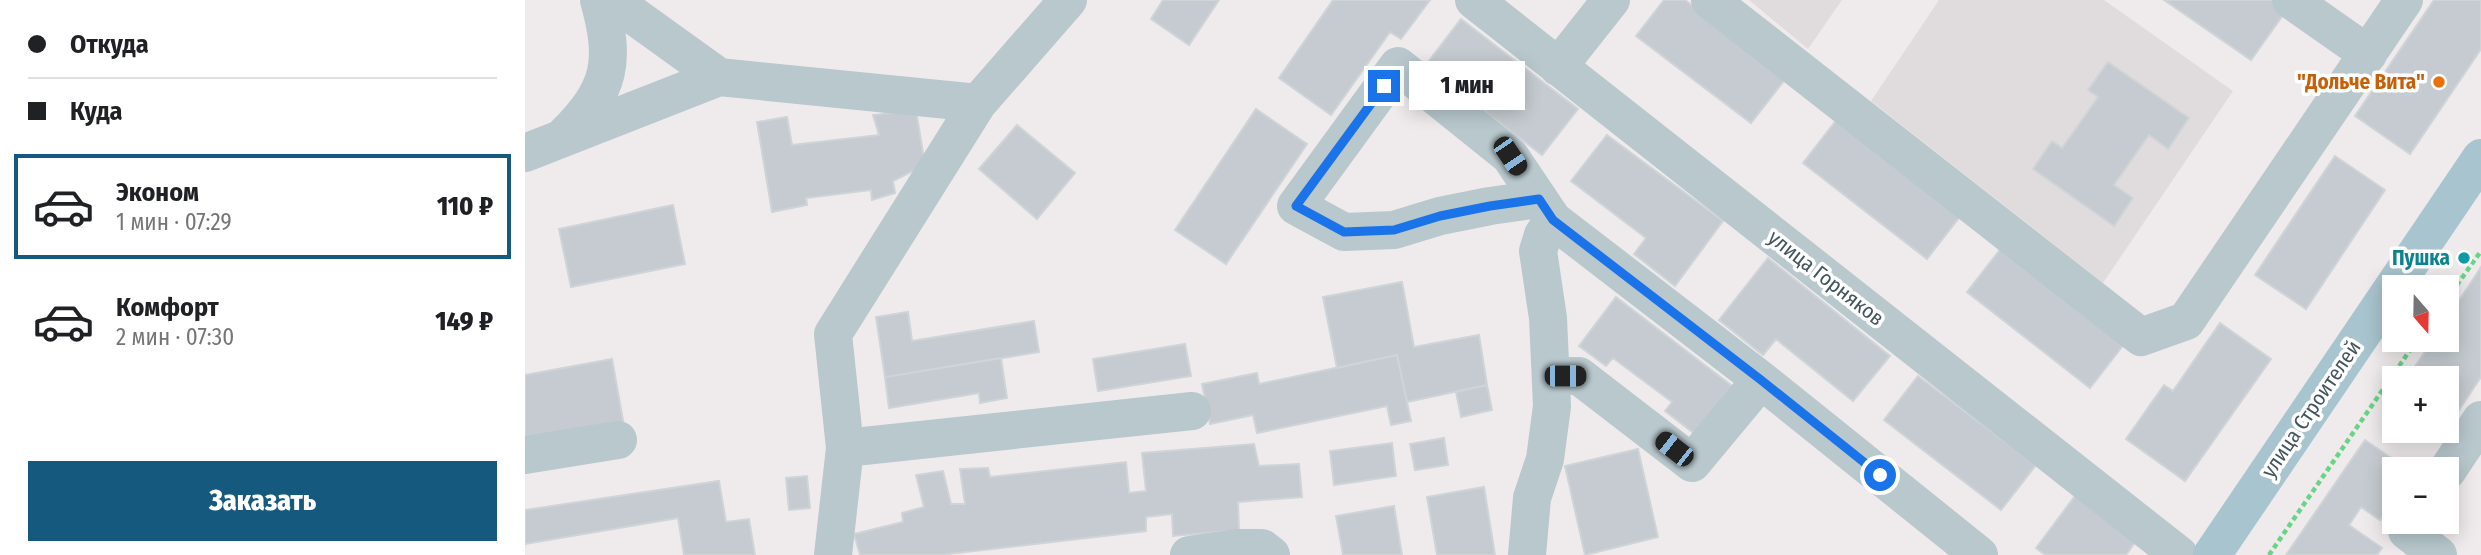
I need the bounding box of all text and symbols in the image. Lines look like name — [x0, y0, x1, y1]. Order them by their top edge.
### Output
text: Откуда — [70, 29, 149, 60]
callout: 1 мин — [1409, 62, 1524, 110]
place label: "Дольче Вита" — [2297, 69, 2425, 95]
route end — [1368, 70, 1400, 102]
text: 1 мин — [1440, 71, 1494, 99]
marker: "Дольче Вита" — [2431, 74, 2447, 90]
text: Куда — [70, 96, 123, 127]
car — [1490, 133, 1531, 179]
icon: car — [32, 175, 95, 238]
text: Эконом — [116, 177, 199, 208]
text: 110 ₽ — [437, 191, 493, 222]
text: 1 мин · 07:29 — [116, 208, 232, 236]
street label: улица Горняков — [1763, 225, 1889, 331]
place label: Пушка — [2392, 245, 2450, 271]
marker: Пушка — [2456, 250, 2472, 266]
north arrow — [2382, 275, 2459, 352]
map controls — [2382, 275, 2459, 534]
icon: car — [32, 290, 95, 353]
text: Комфорт — [116, 292, 219, 323]
text: 149 ₽ — [435, 306, 493, 337]
text: 2 мин · 07:30 — [116, 323, 234, 351]
street label: улица Строителей — [2256, 335, 2366, 483]
car — [1545, 366, 1587, 387]
button: + — [2382, 366, 2459, 443]
car — [1651, 428, 1698, 470]
button: − — [2382, 457, 2459, 534]
route start — [1864, 459, 1896, 491]
button: Заказать — [28, 461, 497, 541]

